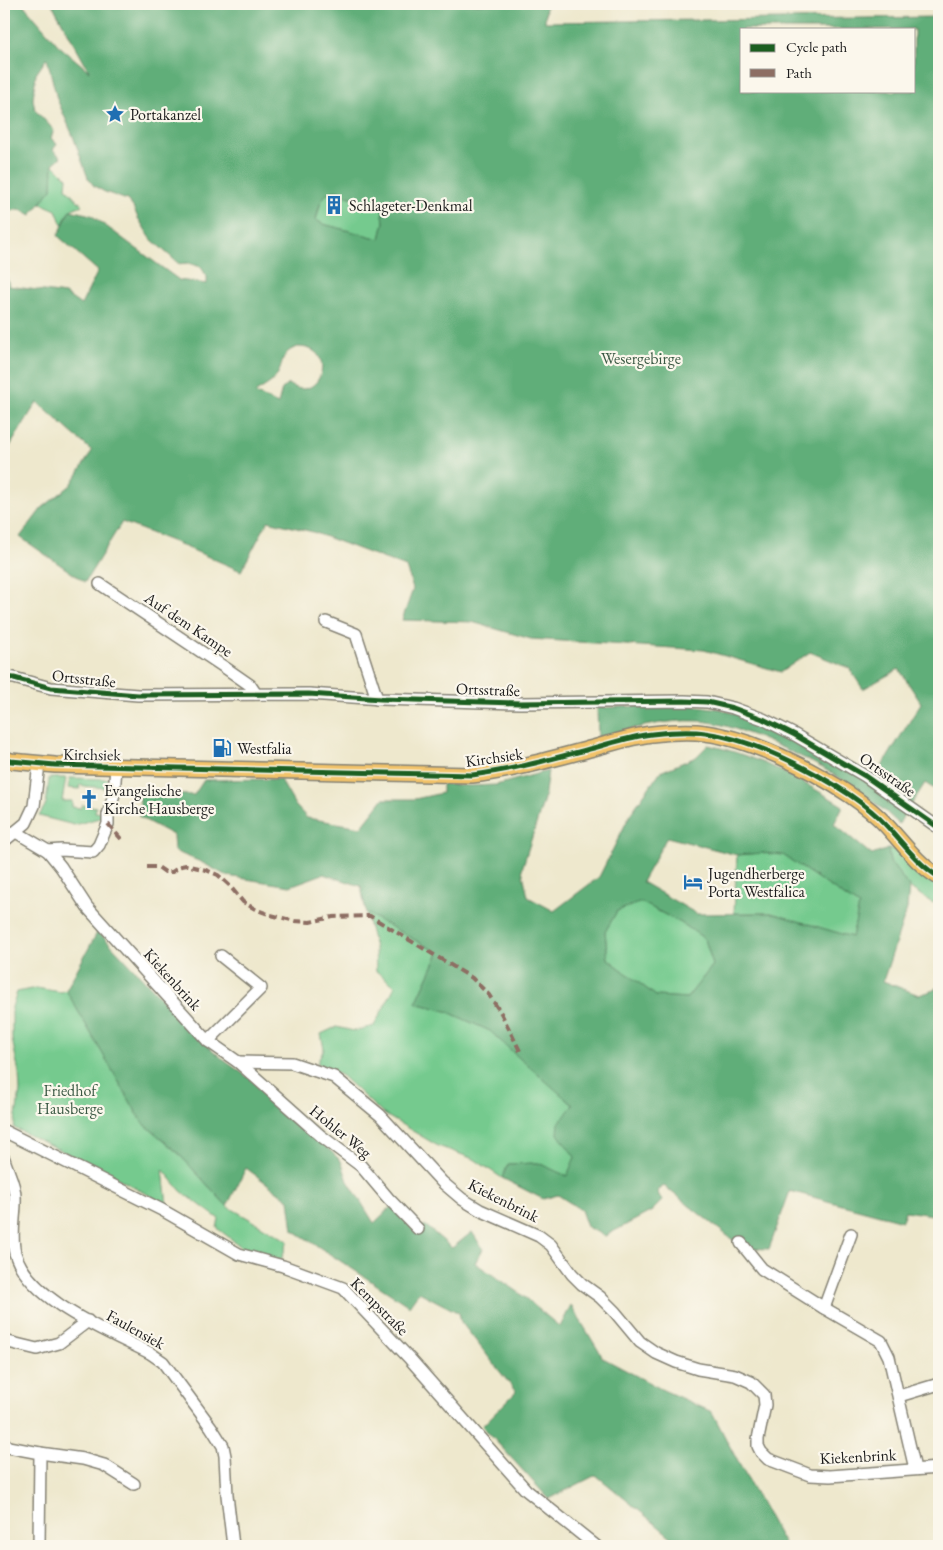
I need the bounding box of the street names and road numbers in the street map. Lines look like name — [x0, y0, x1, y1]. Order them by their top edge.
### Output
street label: Auf dem Kampe — [140, 587, 237, 662]
street label: Ortsstraße — [51, 665, 117, 692]
street label: Ortsstraße — [456, 678, 520, 701]
street label: Kirchsiek — [63, 743, 122, 766]
street label: Kirchsiek — [464, 743, 525, 772]
street label: Ortsstraße — [855, 747, 920, 801]
street label: Kiekenbrink — [139, 944, 206, 1015]
street label: Hohler Weg — [305, 1100, 377, 1163]
street label: Kiekenbrink — [465, 1174, 543, 1227]
street label: Kempstraße — [346, 1273, 413, 1340]
street label: Faulensiek — [103, 1305, 169, 1354]
street label: Kiekenbrink — [819, 1444, 897, 1469]

